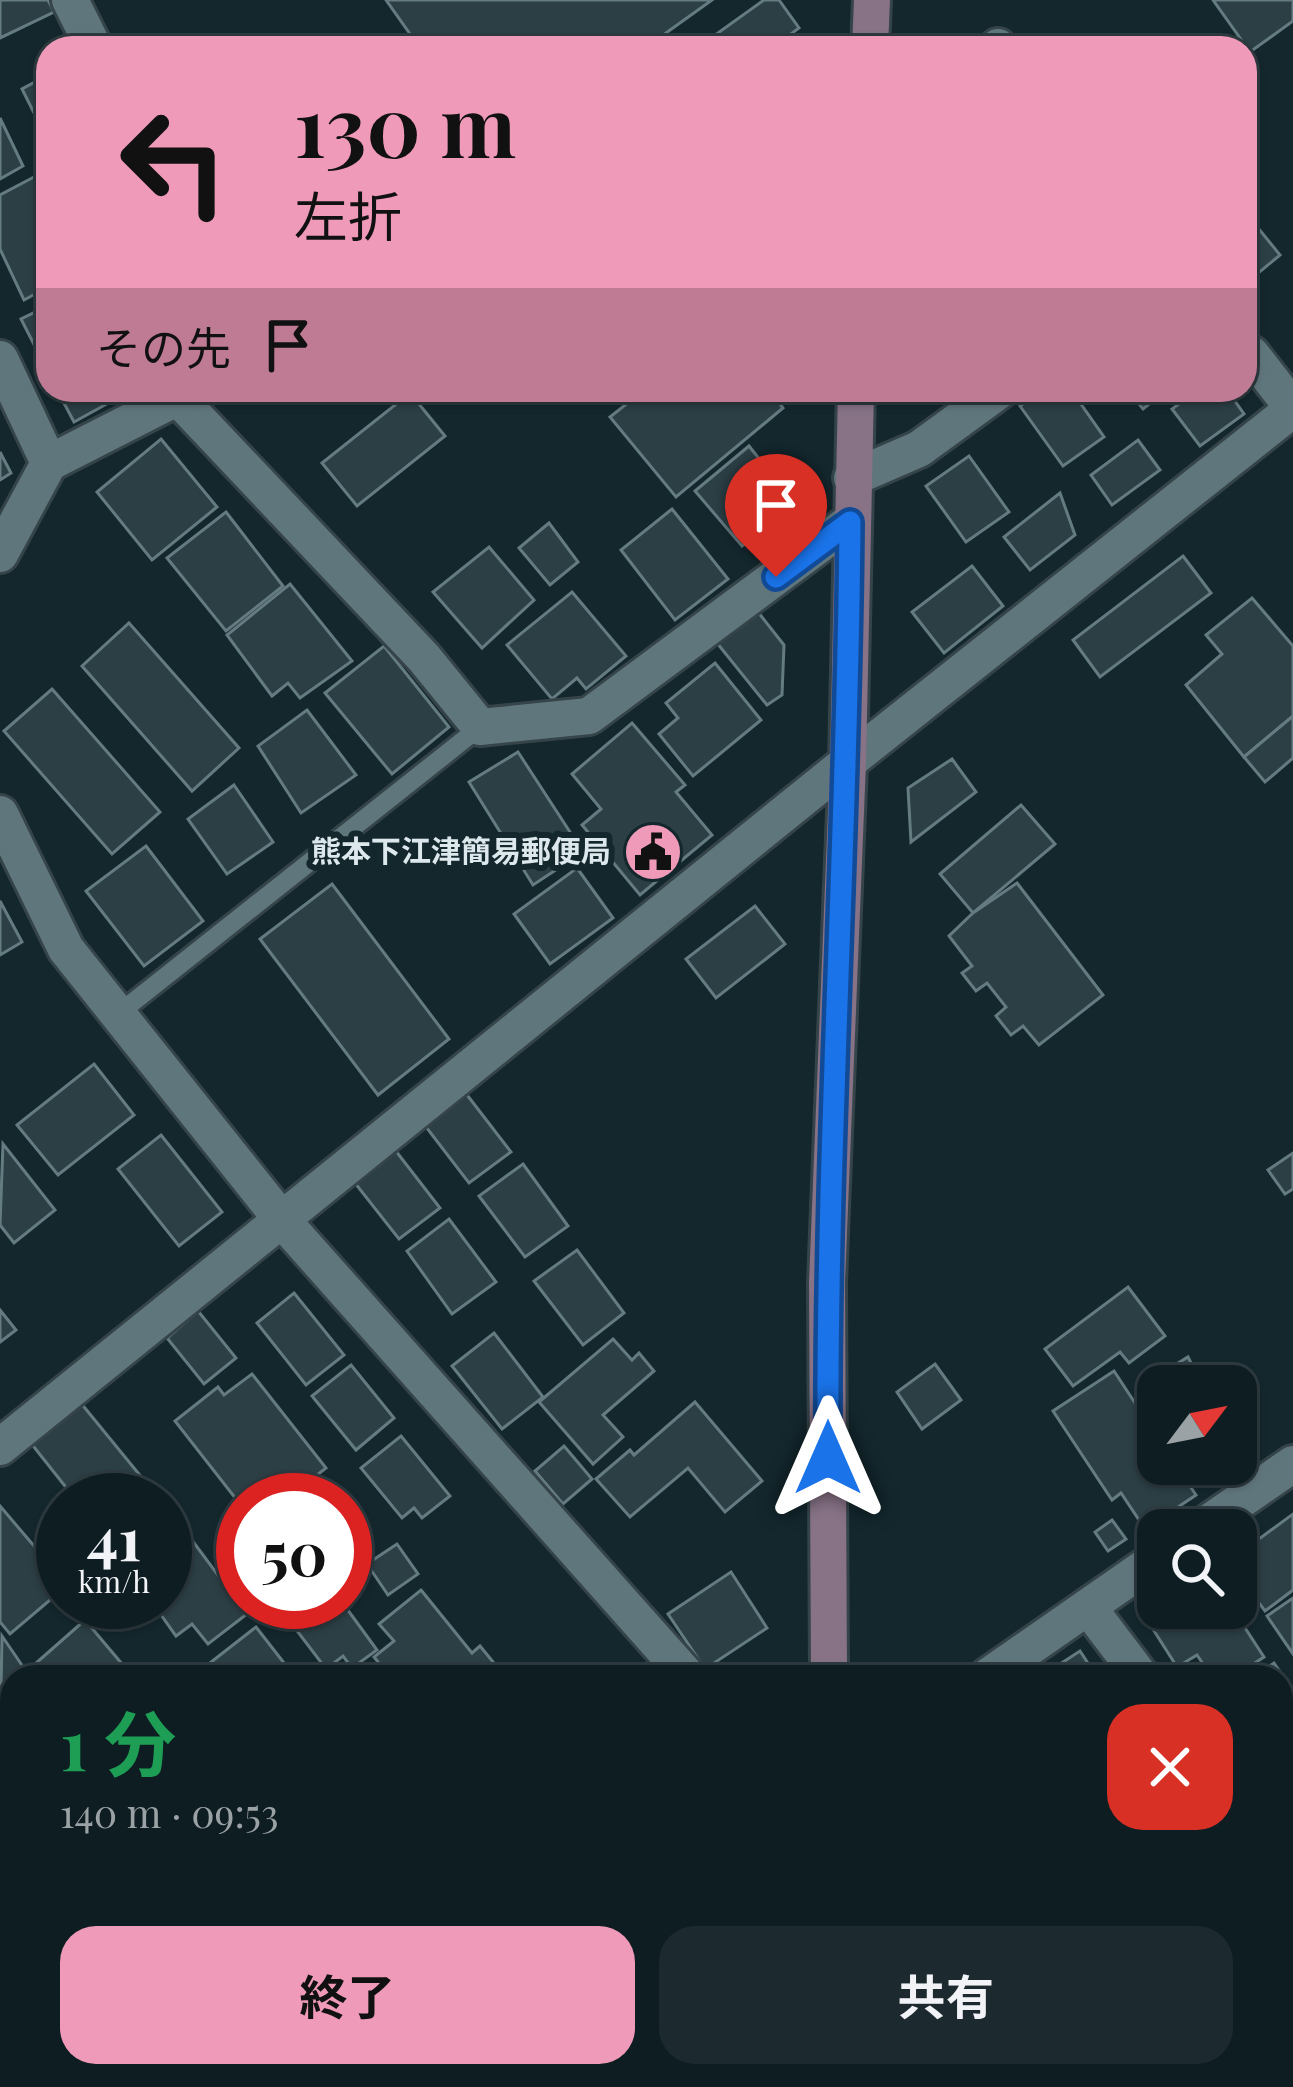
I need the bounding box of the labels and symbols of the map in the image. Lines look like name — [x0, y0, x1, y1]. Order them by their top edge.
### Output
pin — [725, 454, 827, 577]
public building icon: 熊本下江津簡易郵便局 — [622, 821, 684, 883]
place label: 熊本下江津簡易郵便局 — [311, 830, 611, 870]
north arrow — [1137, 1365, 1257, 1485]
position arrow — [765, 1395, 891, 1521]
speed limit sign: 50 — [216, 1473, 372, 1629]

